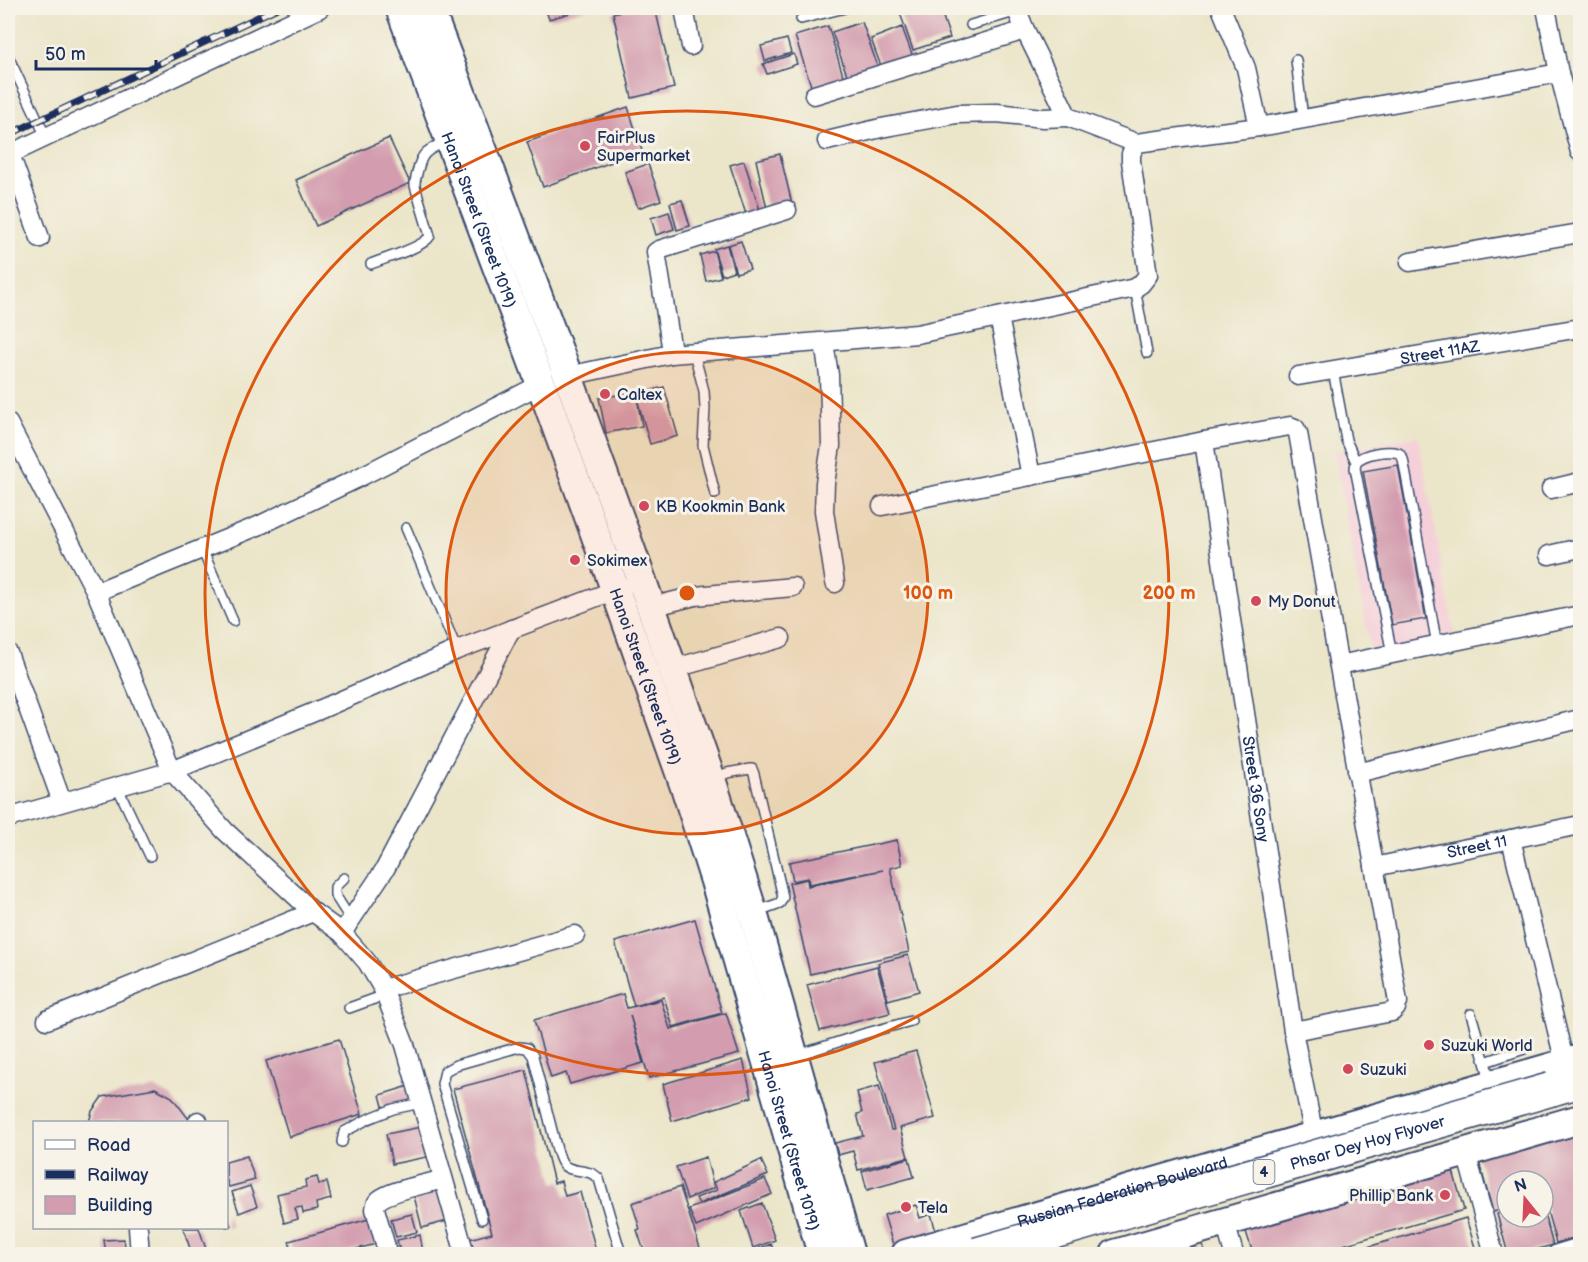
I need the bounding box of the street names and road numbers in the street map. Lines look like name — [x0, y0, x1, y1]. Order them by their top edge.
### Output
street label: Hanoi Street (Street 1019) — [436, 130, 520, 311]
street label: Street 11AZ — [1399, 337, 1482, 369]
street label: Hanoi Street (Street 1019) — [604, 586, 684, 768]
street label: Street 36 Sony — [1238, 735, 1273, 844]
street label: Street 11 — [1446, 832, 1509, 863]
street label: Hanoi Street (Street 1019) — [753, 1049, 823, 1233]
street label: Phsar Dey Hoy Flyover — [1288, 1112, 1447, 1175]
street label: Russian Federation Boulevard — [1015, 1153, 1230, 1232]
road number: 4 — [1254, 1160, 1274, 1184]

